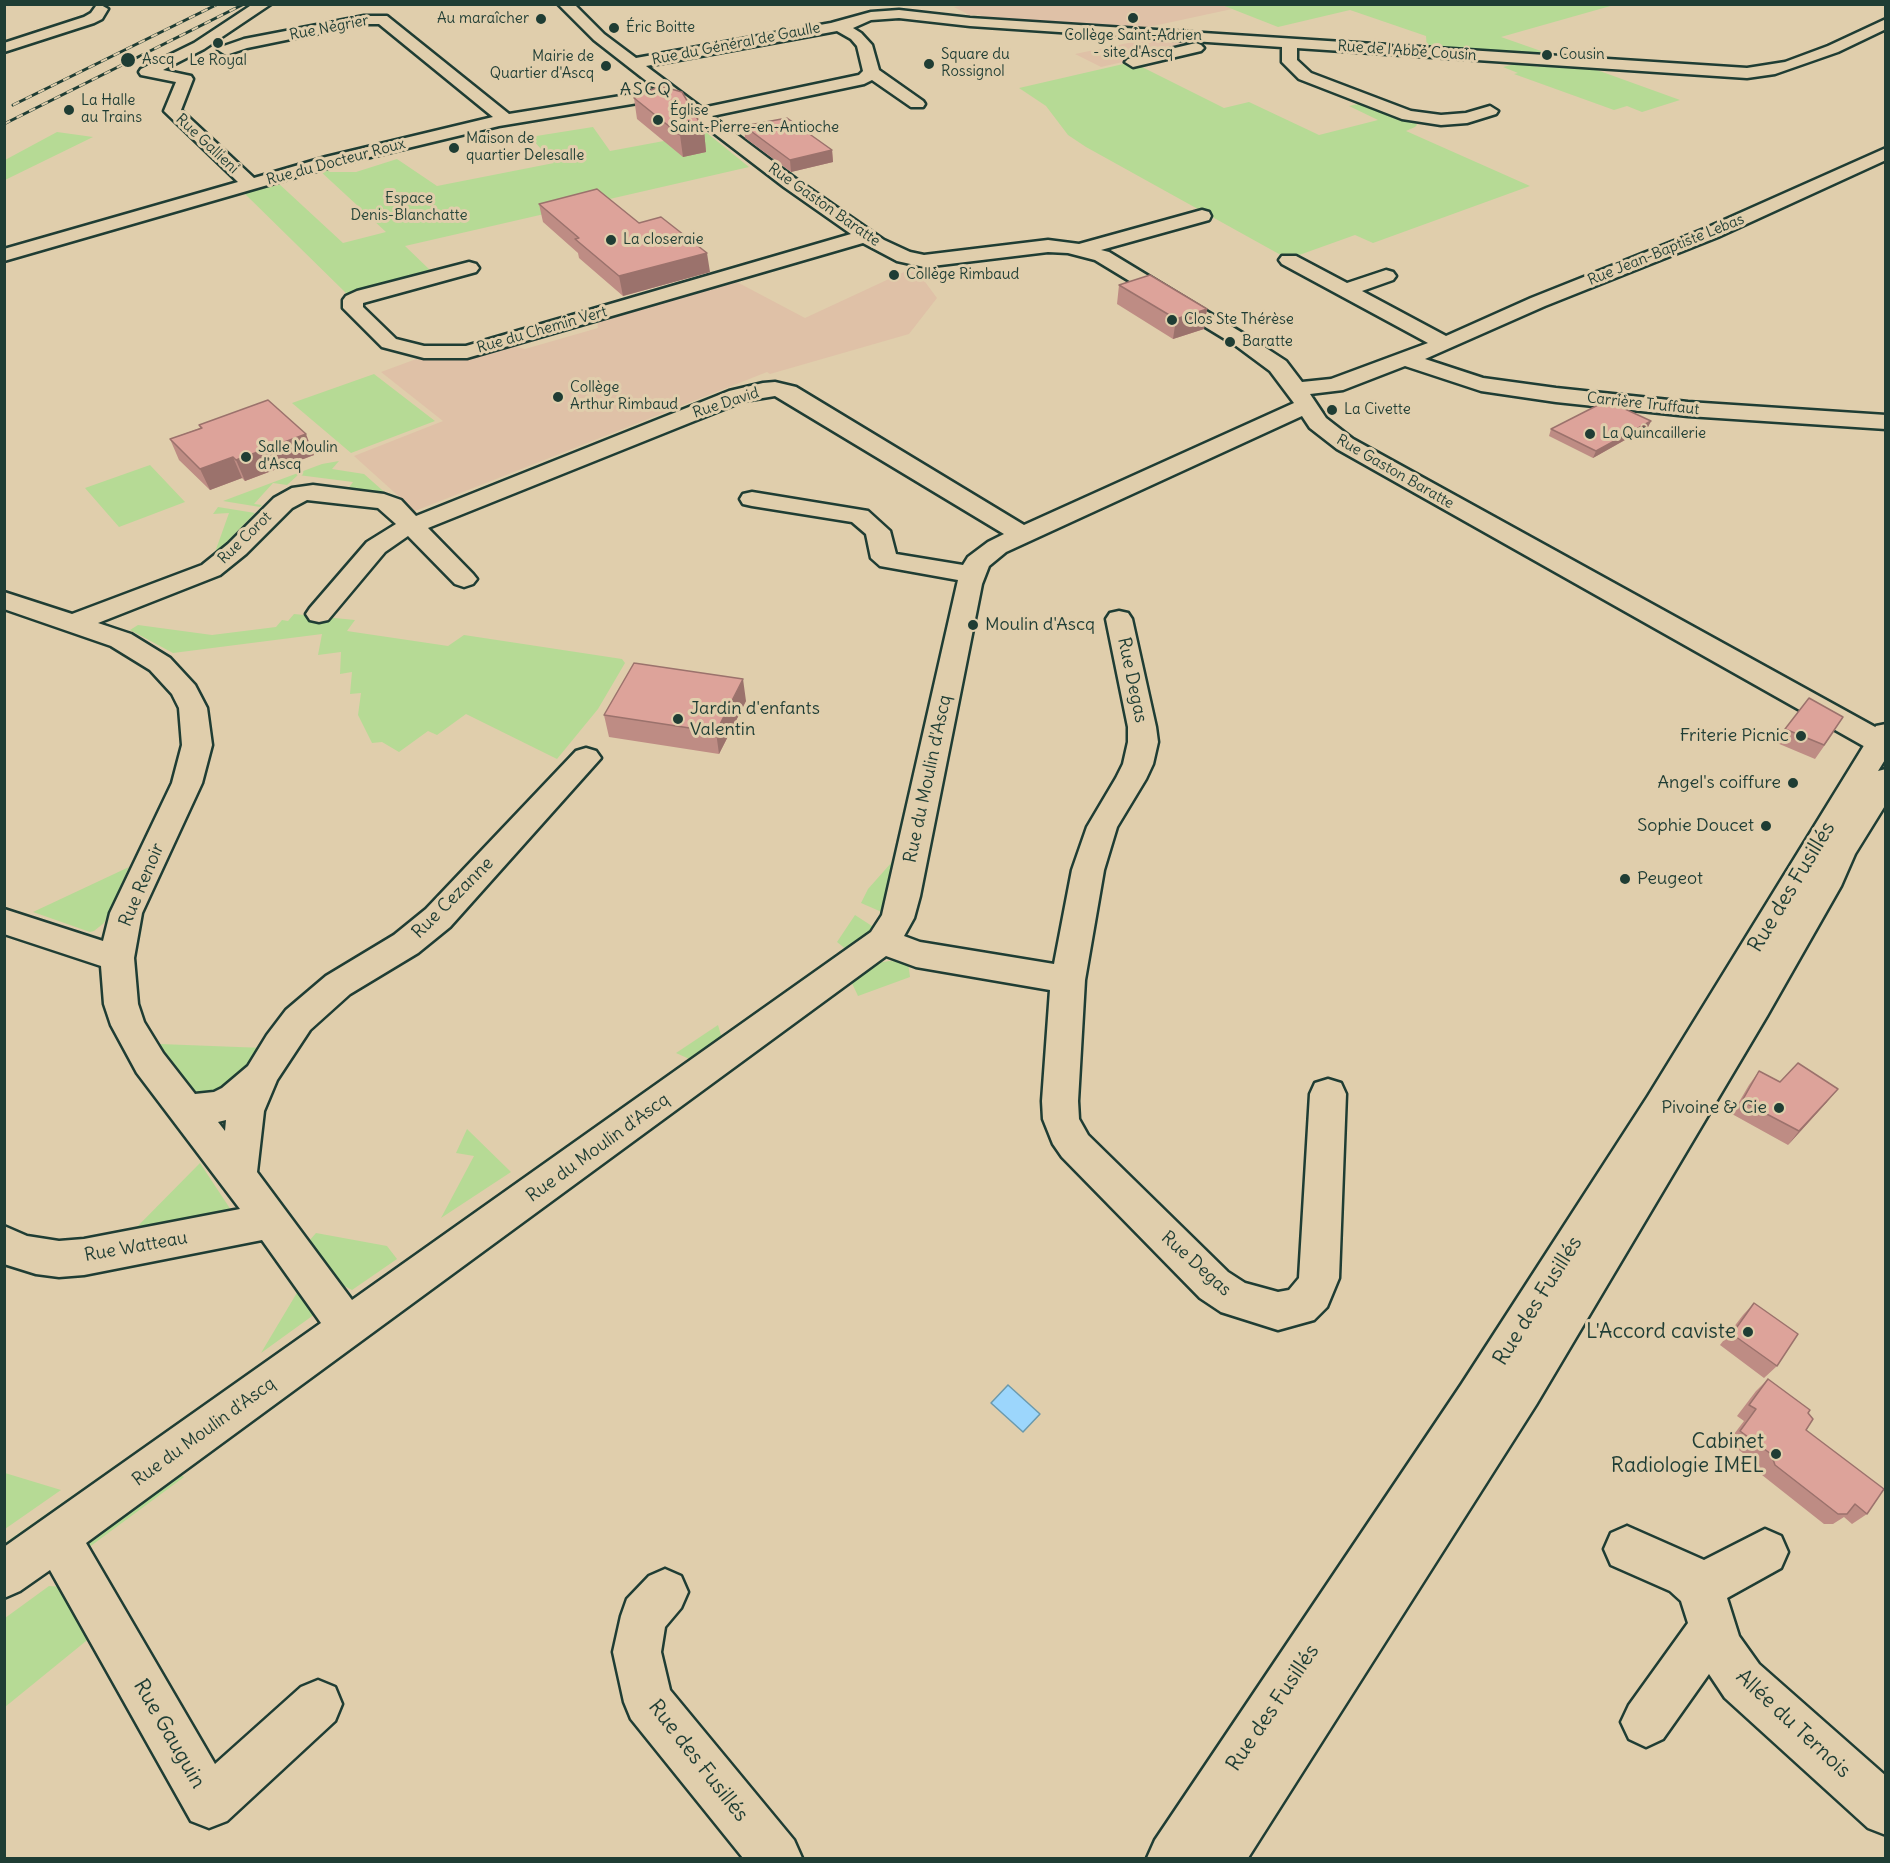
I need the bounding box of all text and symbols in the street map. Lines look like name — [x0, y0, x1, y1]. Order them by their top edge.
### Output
place label: Au maraîcher — [437, 10, 529, 28]
marker: Collège Saint-Adrien - site d'Ascq — [1126, 11, 1140, 25]
street label: Rue Négrier — [288, 12, 370, 44]
marker: Au maraîcher — [534, 12, 548, 26]
place label: Éric Boitte — [626, 19, 695, 37]
street label: Rue du Général de Gaulle — [650, 19, 822, 69]
marker: Éric Boitte — [607, 21, 621, 35]
place label: Collège Saint-Adrien - site d'Ascq — [1064, 27, 1202, 62]
marker: Le Royal — [211, 36, 225, 50]
street label: Rue de l'Abbé Cousin — [1337, 37, 1477, 65]
place label: Square du Rossignol — [941, 46, 1010, 81]
place label: Cousin — [1559, 46, 1605, 64]
place label: Mairie de Quartier d'Ascq — [490, 48, 594, 83]
marker: Cousin — [1540, 48, 1554, 62]
marker: Ascq — [119, 51, 137, 69]
place label: Ascq — [142, 51, 174, 69]
place label: Le Royal — [189, 52, 247, 70]
marker: Square du Rossignol — [922, 57, 936, 71]
marker: Mairie de Quartier d'Ascq — [599, 59, 613, 73]
district label: ASCQ — [620, 79, 672, 101]
place label: La Halle au Trains — [81, 92, 142, 127]
place label: Église Saint-Pierre-en-Antioche — [670, 102, 839, 137]
marker: La Halle au Trains — [62, 103, 76, 117]
street label: Rue Gallieni — [172, 110, 242, 178]
marker: Église Saint-Pierre-en-Antioche — [651, 113, 665, 127]
place label: Maison de quartier Delesalle — [466, 130, 584, 165]
street label: Rue du Docteur Roux — [265, 135, 407, 189]
marker: Maison de quartier Delesalle — [447, 141, 461, 155]
street label: Rue Gaston Baratte — [764, 160, 884, 250]
park label: Espace Denis-Blanchatte — [350, 190, 468, 225]
street label: Rue Jean-Baptiste Lebas — [1585, 210, 1747, 290]
place label: La closeraie — [623, 231, 703, 249]
marker: La closeraie — [604, 233, 618, 247]
place label: Collège Rimbaud — [906, 266, 1019, 284]
marker: Collège Rimbaud — [887, 268, 901, 282]
street label: Rue du Chemin Vert — [475, 303, 609, 357]
place label: Clos Ste Thérèse — [1184, 311, 1294, 329]
marker: Clos Ste Thérèse — [1165, 313, 1179, 327]
place label: Baratte — [1242, 333, 1293, 351]
marker: Baratte — [1223, 335, 1237, 349]
place label: Collège Arthur Rimbaud — [570, 379, 678, 414]
street label: Rue David — [691, 384, 761, 422]
street label: Carrière Truffaut — [1586, 389, 1700, 419]
marker: Collège Arthur Rimbaud — [551, 390, 565, 404]
place label: La Civette — [1344, 401, 1411, 419]
marker: La Civette — [1325, 403, 1339, 417]
place label: La Quincaillerie — [1602, 425, 1706, 443]
marker: La Quincaillerie — [1583, 427, 1597, 441]
street label: Rue Gaston Baratte — [1333, 431, 1457, 513]
place label: Salle Moulin d'Ascq — [258, 439, 338, 474]
marker: Salle Moulin d'Ascq — [239, 450, 253, 464]
street label: Rue Corot — [215, 508, 275, 568]
place label: Moulin d'Ascq — [985, 614, 1095, 636]
marker: Moulin d'Ascq — [966, 618, 980, 632]
street label: Rue Degas — [1112, 635, 1152, 725]
street label: Rue du Moulin d'Ascq — [900, 693, 956, 865]
place label: Jardin d'enfants Valentin — [690, 698, 820, 740]
marker: Jardin d'enfants Valentin — [671, 712, 685, 726]
place label: Friterie Picnic — [1680, 725, 1789, 747]
marker: Friterie Picnic — [1794, 729, 1808, 743]
place label: Angel's coiffure — [1657, 772, 1781, 794]
marker: Angel's coiffure — [1786, 776, 1800, 790]
place label: Sophie Doucet — [1637, 815, 1754, 837]
street label: Rue des Fusillés — [1743, 817, 1841, 957]
marker: Sophie Doucet — [1759, 819, 1773, 833]
street label: Rue Renoir — [115, 840, 169, 930]
street label: Rue Cezanne — [408, 853, 498, 943]
place label: Peugeot — [1637, 868, 1703, 890]
marker: Peugeot — [1618, 872, 1632, 886]
street label: Rue du Moulin d'Ascq — [522, 1089, 674, 1207]
place label: Pivoine & Cie — [1661, 1097, 1767, 1119]
marker: Pivoine & Cie — [1772, 1101, 1786, 1115]
street label: Rue Watteau — [83, 1227, 189, 1267]
street label: Rue Degas — [1157, 1227, 1235, 1301]
street label: Rue des Fusillés — [1488, 1232, 1588, 1370]
place label: L'Accord caviste — [1586, 1319, 1736, 1345]
marker: L'Accord caviste — [1741, 1325, 1755, 1339]
street label: Rue du Moulin d'Ascq — [128, 1373, 280, 1491]
place label: Cabinet Radiologie IMEL — [1611, 1429, 1764, 1479]
marker: Cabinet Radiologie IMEL — [1769, 1447, 1783, 1461]
street label: Rue des Fusillés — [1221, 1640, 1325, 1776]
street label: Allée du Ternois — [1730, 1664, 1856, 1784]
street label: Rue Gauguin — [128, 1675, 210, 1793]
street label: Rue des Fusillés — [643, 1695, 753, 1827]

